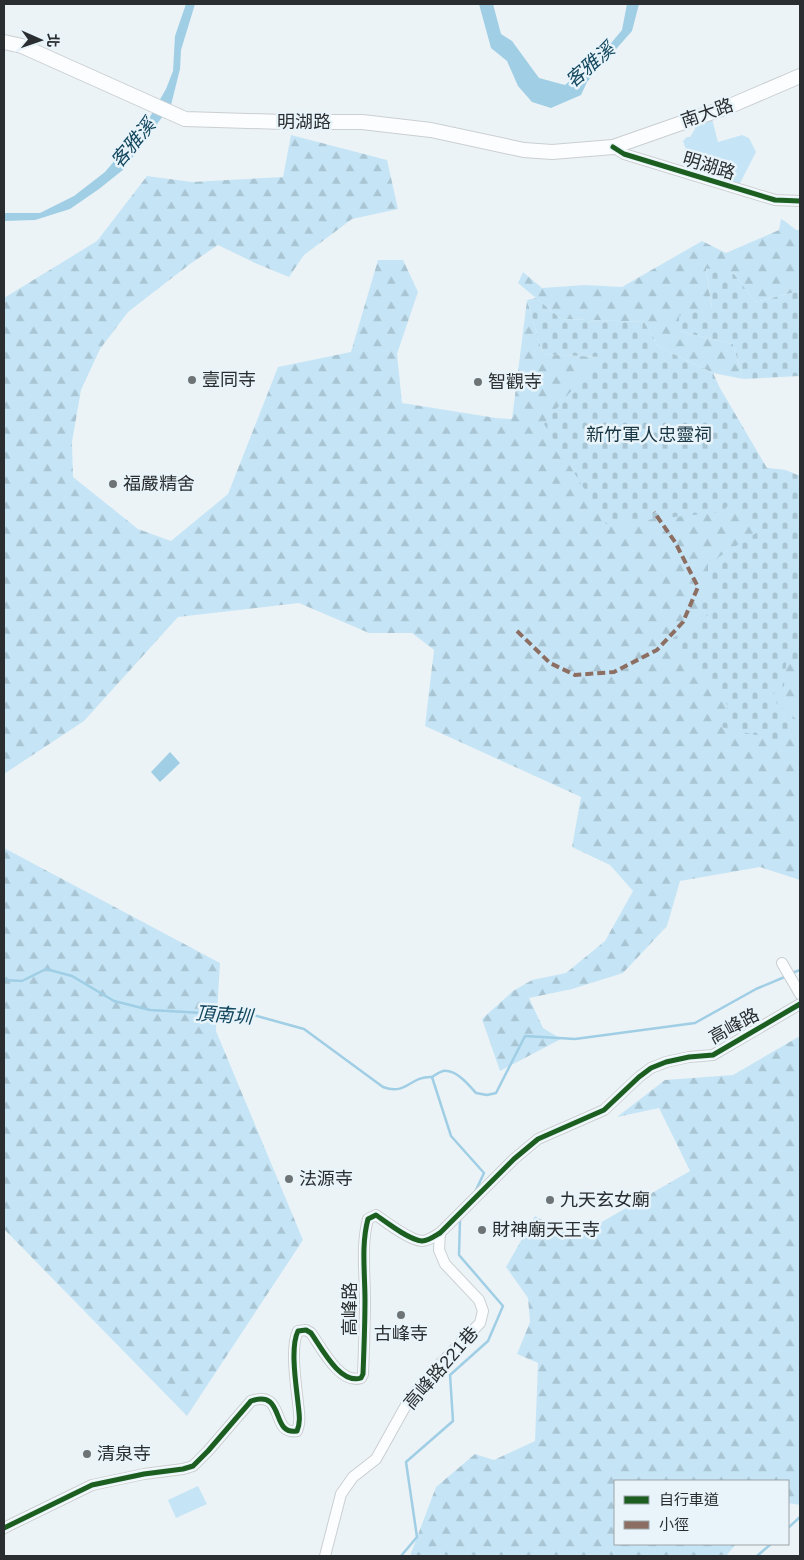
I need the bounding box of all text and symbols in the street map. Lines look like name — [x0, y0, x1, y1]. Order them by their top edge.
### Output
north arrow — [15, 15, 65, 65]
text: 北 — [45, 33, 61, 48]
water label: 客雅溪 — [562, 36, 621, 92]
street label: 南大路 — [678, 95, 736, 131]
water label: 客雅溪 — [107, 112, 161, 172]
street label: 明湖路 — [277, 112, 331, 132]
street label: 明湖路 — [680, 149, 738, 183]
place label: 壹同寺 — [202, 370, 256, 390]
place label: 智觀寺 — [488, 372, 542, 392]
marker: 壹同寺 — [186, 374, 198, 386]
marker: 智觀寺 — [472, 376, 484, 388]
park label: 新竹軍人忠靈祠 — [586, 425, 712, 445]
place label: 福嚴精舍 — [123, 474, 195, 494]
marker: 福嚴精舍 — [107, 478, 119, 490]
water label: 頂南圳 — [195, 1003, 256, 1028]
street label: 高峰路 — [706, 1004, 762, 1048]
place label: 法源寺 — [299, 1169, 353, 1189]
marker: 法源寺 — [283, 1173, 295, 1185]
place label: 九天玄女廟 — [560, 1190, 650, 1210]
marker: 九天玄女廟 — [544, 1194, 556, 1206]
place label: 財神廟天王寺 — [492, 1220, 600, 1240]
marker: 財神廟天王寺 — [476, 1224, 488, 1236]
street label: 高峰路 — [340, 1282, 360, 1336]
marker: 古峰寺 — [395, 1309, 407, 1321]
street label: 高峰路221巷 — [400, 1323, 482, 1413]
place label: 古峰寺 — [374, 1324, 428, 1344]
place label: 清泉寺 — [97, 1444, 151, 1464]
marker: 清泉寺 — [81, 1448, 93, 1460]
legend — [614, 1480, 789, 1545]
text: 自行車道 — [659, 1491, 719, 1508]
text: 小徑 — [659, 1516, 689, 1533]

